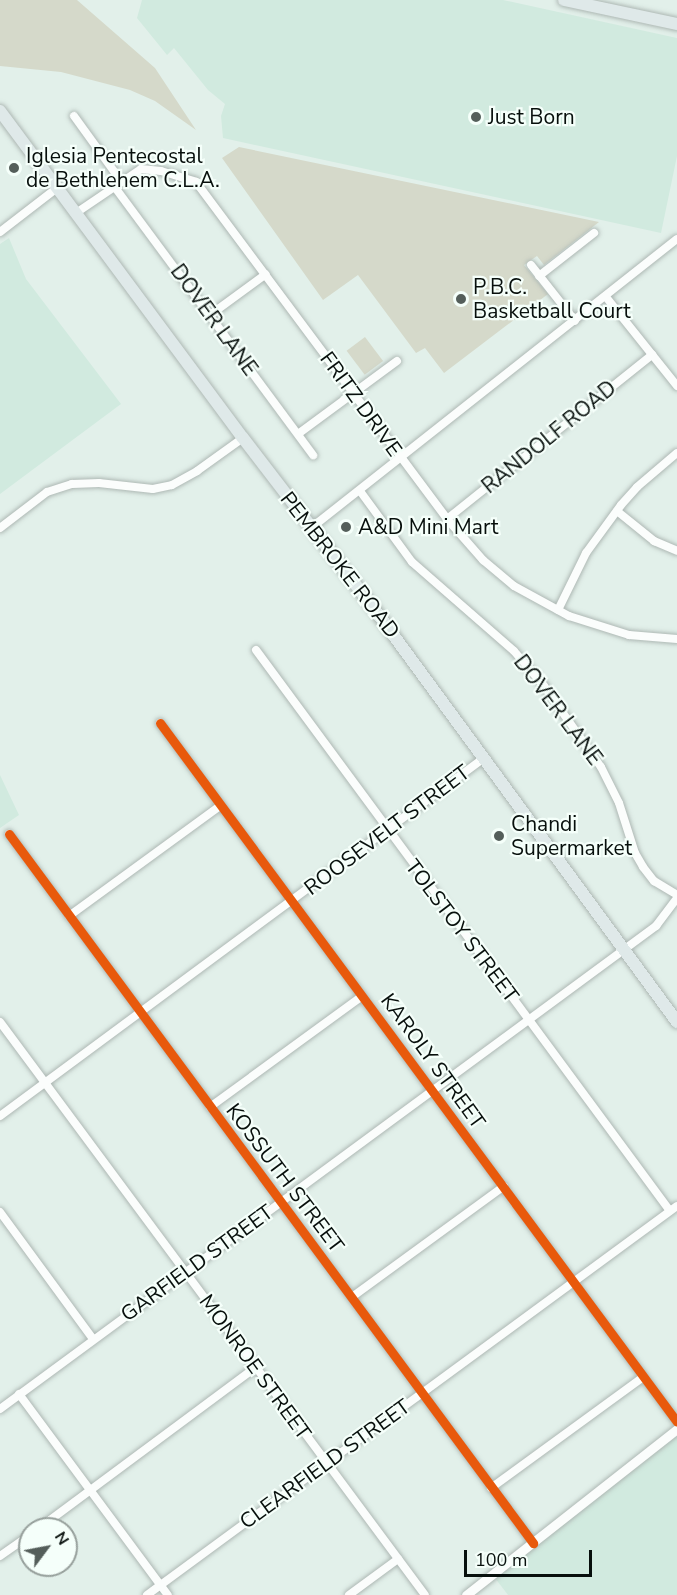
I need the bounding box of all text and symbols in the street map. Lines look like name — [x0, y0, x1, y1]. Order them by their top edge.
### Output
place label: Just Born — [488, 104, 575, 130]
marker: Just Born — [469, 110, 483, 124]
place label: Iglesia Pentecostal de Bethlehem C.L.A. — [26, 143, 220, 193]
marker: Iglesia Pentecostal de Bethlehem C.L.A. — [7, 161, 21, 175]
street label: DOVER LANE — [165, 259, 263, 381]
place label: P.B.C. Basketball Court — [473, 274, 631, 324]
marker: P.B.C. Basketball Court — [454, 292, 468, 306]
street label: FRITZ DRIVE — [315, 347, 407, 461]
street label: RANDOLF ROAD — [477, 375, 621, 499]
street label: PEMBROKE ROAD — [275, 487, 405, 643]
place label: A&D Mini Mart — [358, 514, 498, 540]
marker: A&D Mini Mart — [339, 520, 353, 534]
street label: DOVER LANE — [508, 650, 608, 770]
street label: ROOSEVELT STREET — [299, 760, 475, 900]
place label: Chandi Supermarket — [511, 811, 632, 861]
marker: Chandi Supermarket — [492, 829, 506, 843]
street label: TOLSTOY STREET — [400, 855, 524, 1007]
street label: KAROLY STREET — [376, 988, 490, 1134]
street label: KOSSUTH STREET — [221, 1099, 349, 1257]
street label: GARFIELD STREET — [116, 1199, 278, 1327]
street label: MONROE STREET — [194, 1289, 316, 1445]
street label: CLEARFIELD STREET — [235, 1394, 415, 1534]
north arrow — [18, 1517, 78, 1577]
text: N — [49, 1528, 74, 1549]
scale bar — [467, 1538, 594, 1576]
text: 100 m — [475, 1548, 527, 1572]

